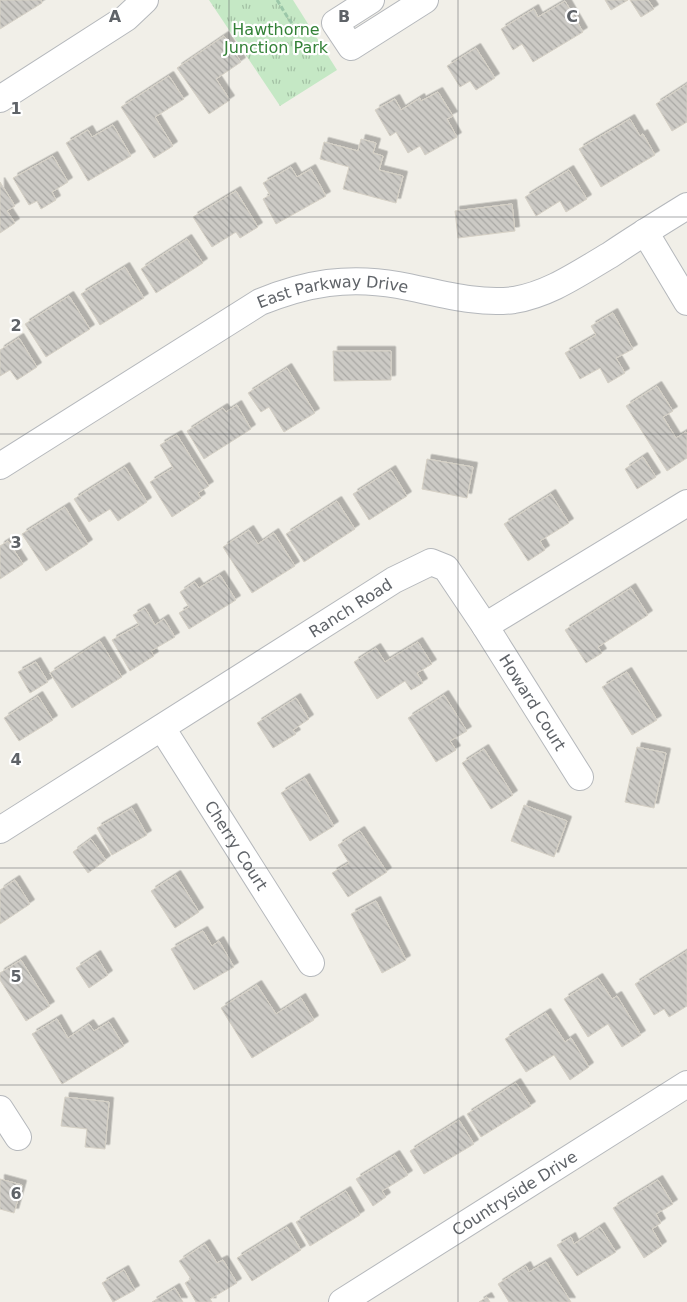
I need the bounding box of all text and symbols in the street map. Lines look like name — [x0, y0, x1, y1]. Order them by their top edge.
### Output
text: A — [109, 7, 122, 26]
text: B — [338, 7, 350, 26]
text: C — [566, 7, 578, 26]
park label: Hawthorne Junction Park — [223, 20, 329, 57]
text: 1 — [10, 99, 22, 118]
street label: East Parkway Drive — [254, 272, 410, 312]
text: 2 — [10, 316, 22, 335]
text: 3 — [10, 533, 22, 552]
street label: Ranch Road — [305, 574, 396, 641]
street label: Howard Court — [496, 650, 570, 754]
text: 4 — [10, 750, 22, 769]
street label: Cherry Court — [201, 797, 272, 894]
text: 5 — [10, 967, 22, 986]
street label: Countryside Drive — [448, 1146, 580, 1240]
text: 6 — [10, 1184, 22, 1203]

